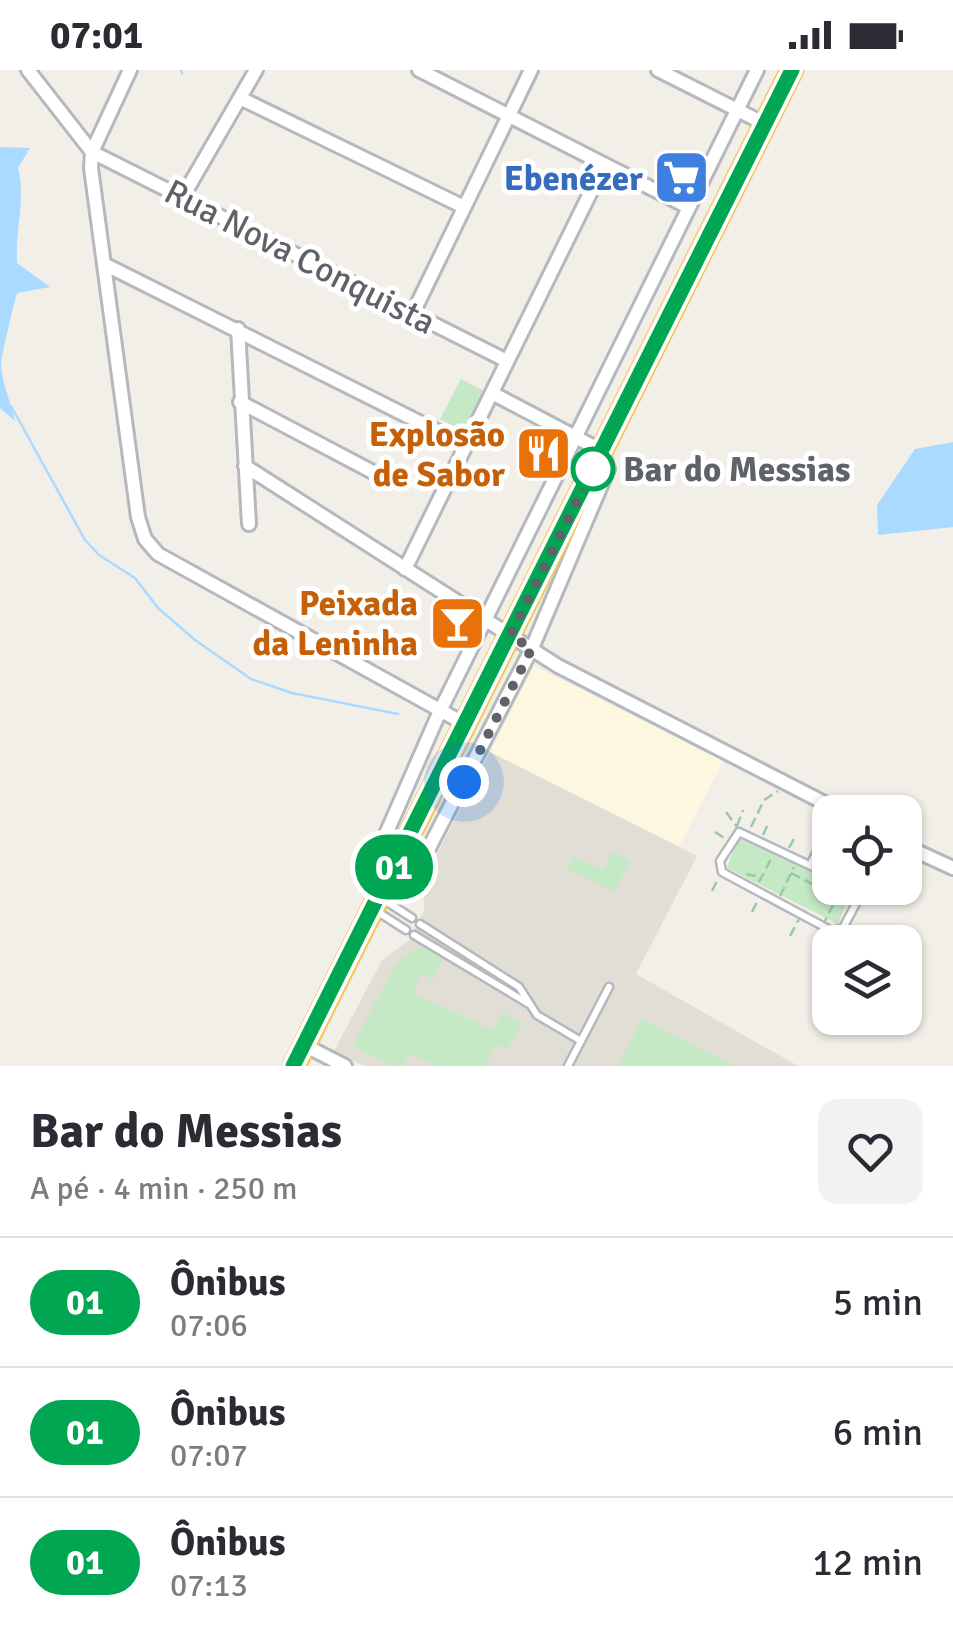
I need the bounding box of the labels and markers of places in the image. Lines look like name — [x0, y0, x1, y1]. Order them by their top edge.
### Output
supermarket icon: Ebenézer — [652, 148, 712, 208]
place label: Ebenézer — [504, 157, 643, 200]
place label: Explosão de Sabor — [369, 413, 505, 496]
restaurant icon: Explosão de Sabor — [514, 424, 574, 484]
marker: Bar do Messias — [572, 448, 614, 490]
place label: Bar do Messias — [623, 448, 850, 491]
place label: Peixada da Leninha — [252, 582, 418, 665]
bar icon: Peixada da Leninha — [427, 593, 487, 653]

